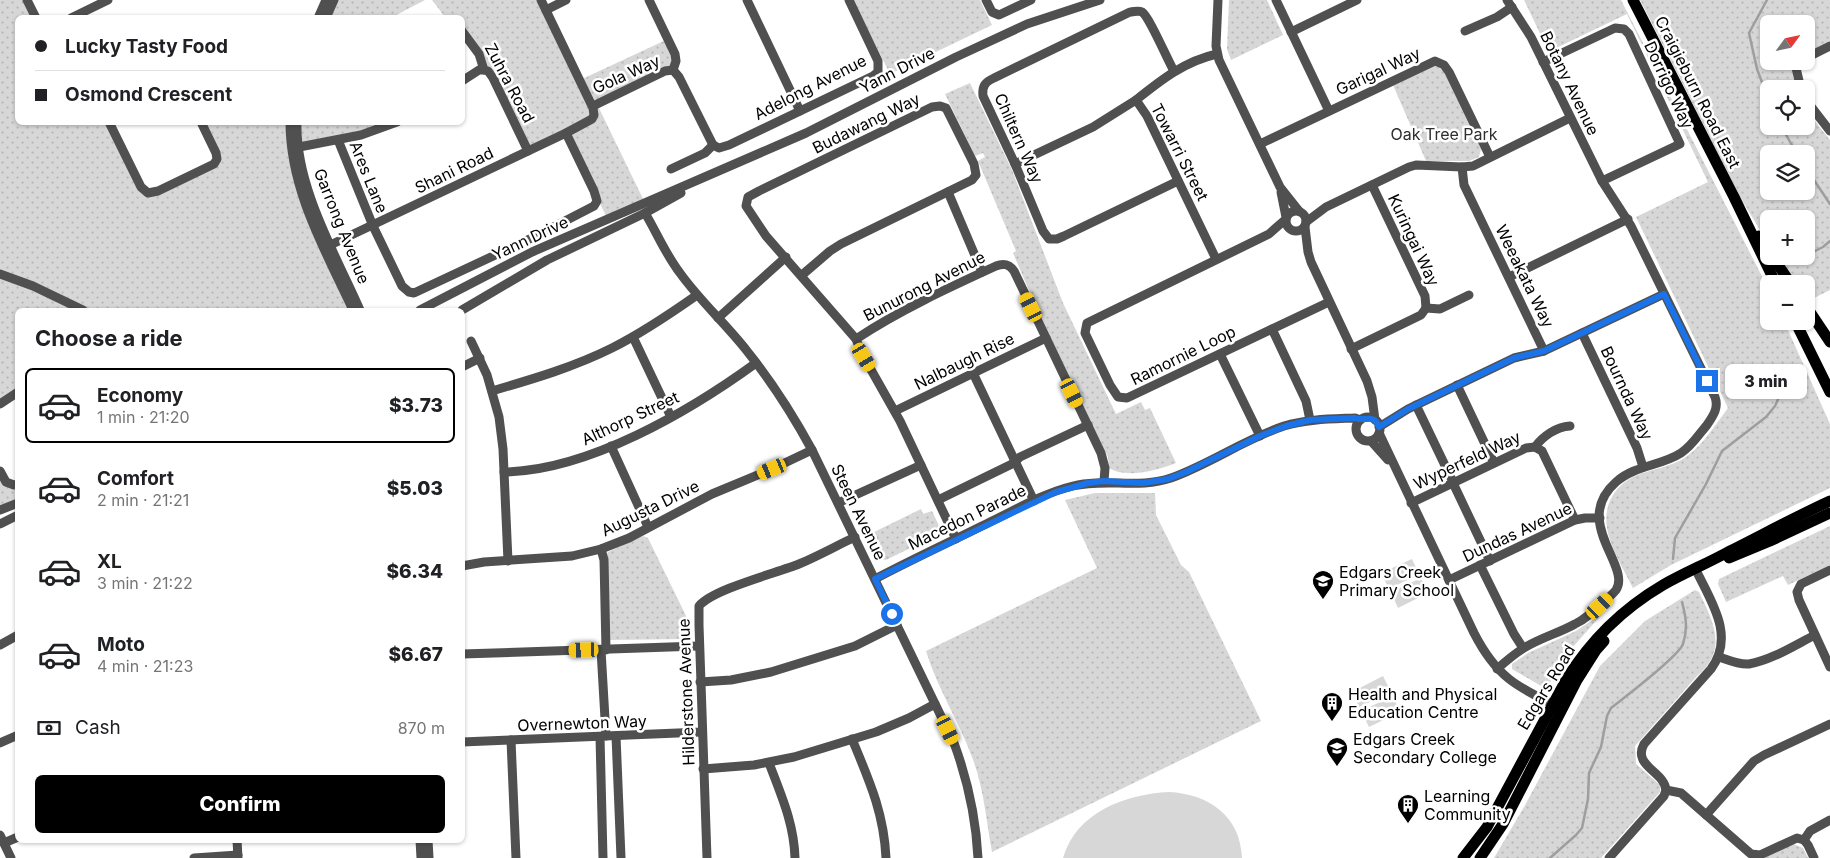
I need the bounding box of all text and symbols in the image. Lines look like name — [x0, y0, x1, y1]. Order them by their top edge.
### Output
street label: Craigieburn Road East — [1651, 12, 1745, 172]
north arrow — [1760, 15, 1815, 70]
map controls — [1760, 15, 1815, 330]
street label: Botany Avenue — [1536, 28, 1604, 138]
text: Lucky Tasty Food — [65, 35, 228, 58]
street label: Dorrigo Way — [1640, 38, 1698, 132]
street label: Zuhra Road — [481, 40, 539, 126]
street label: Yann Drive — [856, 43, 938, 97]
street label: Garigal Way — [1333, 43, 1423, 99]
street label: Gola Way — [589, 50, 663, 98]
street label: Adelong Avenue — [750, 50, 870, 124]
button: locate — [1760, 80, 1815, 135]
text: Osmond Crescent — [65, 83, 232, 106]
street label: Budawang Way — [809, 88, 923, 158]
street label: Chiltern Way — [990, 90, 1048, 186]
street label: Towarri Street — [1147, 100, 1213, 204]
park label: Oak Tree Park — [1390, 124, 1498, 144]
street label: Ares Lane — [346, 138, 392, 216]
street label: Shani Road — [411, 142, 497, 198]
button: layers — [1760, 145, 1815, 200]
street label: Garrong Avenue — [310, 165, 374, 287]
street label: Kuringai Way — [1384, 191, 1444, 289]
button: + — [1760, 210, 1815, 265]
street label: Yann Drive — [489, 212, 571, 264]
street label: Weeakata Way — [1491, 221, 1559, 331]
street label: Bunurong Avenue — [860, 247, 988, 325]
button: − — [1760, 275, 1815, 330]
car — [1017, 290, 1044, 324]
street label: Ramornie Loop — [1127, 321, 1239, 389]
text: Choose a ride — [35, 325, 183, 351]
street label: Nalbaugh Rise — [911, 328, 1017, 394]
car — [849, 340, 878, 374]
street label: Bournda Way — [1597, 343, 1657, 443]
callout: 3 min — [1724, 364, 1807, 398]
route end — [1696, 370, 1718, 392]
text: 3 min — [1744, 371, 1788, 391]
car — [1058, 376, 1085, 410]
icon: car — [37, 383, 82, 428]
text: Economy — [97, 384, 183, 407]
street label: Althorp Street — [578, 387, 682, 449]
text: $3.73 — [389, 394, 443, 417]
text: 1 min · 21:20 — [97, 407, 190, 427]
street label: Wyperfeld Way — [1410, 426, 1524, 494]
car — [755, 456, 788, 482]
street label: Steen Avenue — [827, 461, 891, 563]
icon: car — [37, 466, 82, 511]
text: Comfort — [97, 467, 174, 490]
street label: Augusta Drive — [598, 476, 702, 540]
text: $5.03 — [387, 477, 443, 500]
street label: Macedon Parade — [905, 480, 1029, 554]
text: 2 min · 21:21 — [97, 490, 189, 510]
street label: Dundas Avenue — [1459, 498, 1575, 566]
icon: car — [37, 549, 82, 594]
text: XL — [97, 550, 122, 573]
text: $6.34 — [387, 560, 443, 583]
place label: Edgars Creek Primary School — [1339, 562, 1454, 600]
school or university icon: Edgars Creek Primary School — [1311, 569, 1335, 600]
text: 3 min · 21:22 — [97, 573, 193, 593]
car — [1583, 590, 1616, 622]
route start — [881, 603, 903, 625]
street label: Hilderstone Avenue — [673, 618, 699, 766]
icon: car — [37, 632, 82, 677]
text: Moto — [97, 633, 145, 656]
street label: Edgars Road — [1513, 641, 1579, 733]
car — [568, 642, 599, 658]
text: $6.67 — [389, 643, 443, 666]
text: 4 min · 21:23 — [97, 656, 193, 676]
place label: Health and Physical Education Centre — [1348, 684, 1497, 722]
building icon: Health and Physical Education Centre — [1320, 691, 1344, 722]
street label: Overnewton Way — [517, 711, 647, 735]
car — [934, 713, 961, 747]
icon: cash — [35, 714, 63, 742]
text: Cash — [75, 716, 121, 739]
text: 870 m — [398, 718, 445, 738]
place label: Edgars Creek Secondary College — [1353, 729, 1497, 767]
school or university icon: Edgars Creek Secondary College — [1325, 736, 1349, 767]
button: Confirm — [35, 775, 445, 833]
place label: Learning Community — [1424, 786, 1511, 824]
building icon: Learning Community — [1396, 793, 1420, 824]

